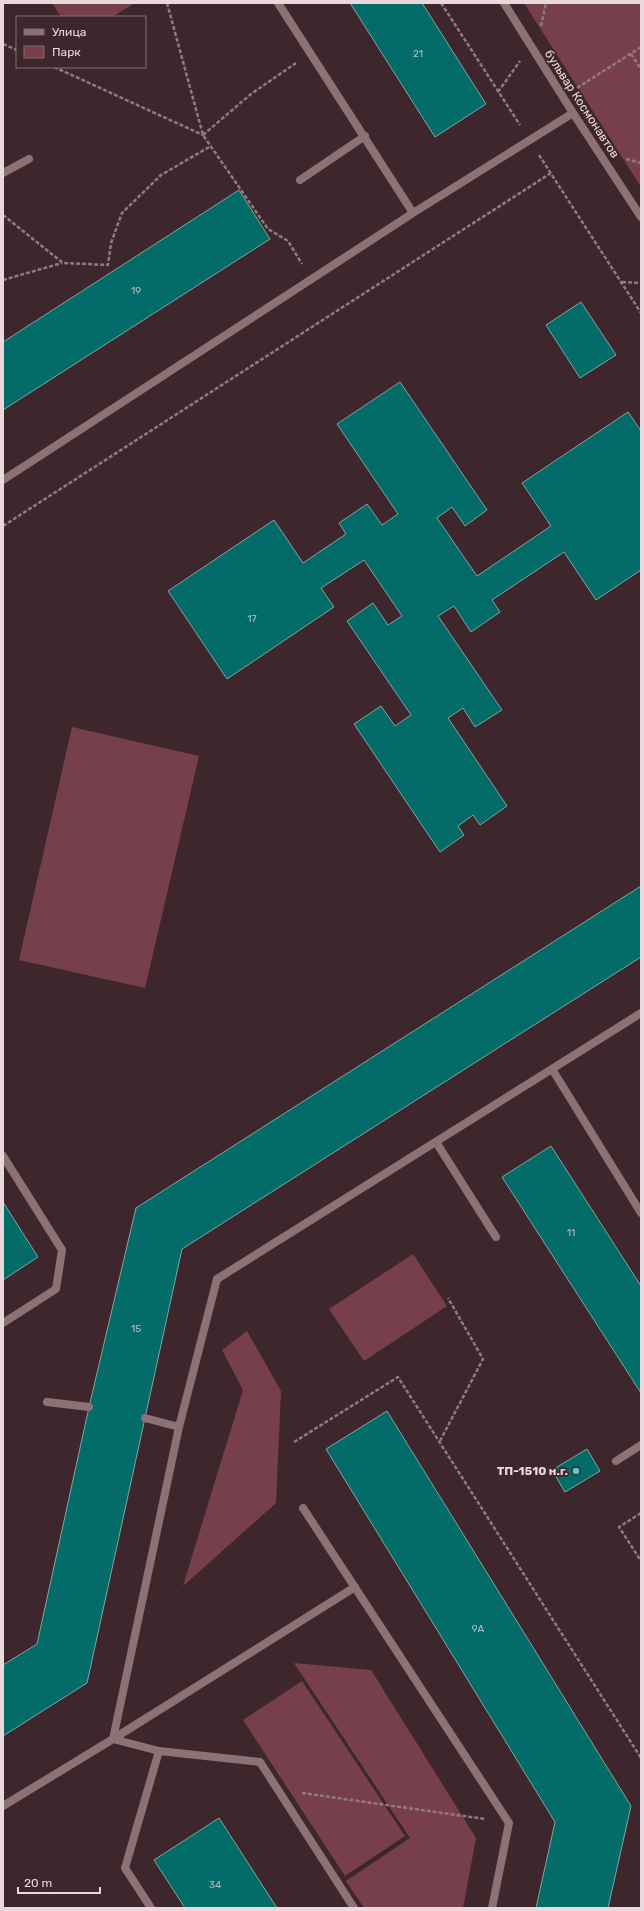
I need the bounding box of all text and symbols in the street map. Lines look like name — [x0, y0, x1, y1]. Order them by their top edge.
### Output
legend — [16, 16, 146, 68]
text: Улица — [52, 25, 86, 39]
text: Парк — [52, 45, 81, 59]
street label: бульвар Космонавтов — [542, 47, 622, 161]
house number: 21 — [413, 48, 423, 60]
house number: 19 — [131, 285, 141, 297]
house number: 17 — [247, 613, 257, 625]
house number: 11 — [567, 1227, 575, 1239]
house number: 15 — [131, 1323, 141, 1335]
place label: ТП-1510 н.г. — [497, 1464, 568, 1478]
marker: ТП-1510 н.г. — [571, 1466, 581, 1476]
house number: 9А — [472, 1623, 485, 1635]
scale bar — [18, 1869, 100, 1895]
text: 20 m — [24, 1876, 52, 1890]
house number: 34 — [209, 1879, 221, 1891]

